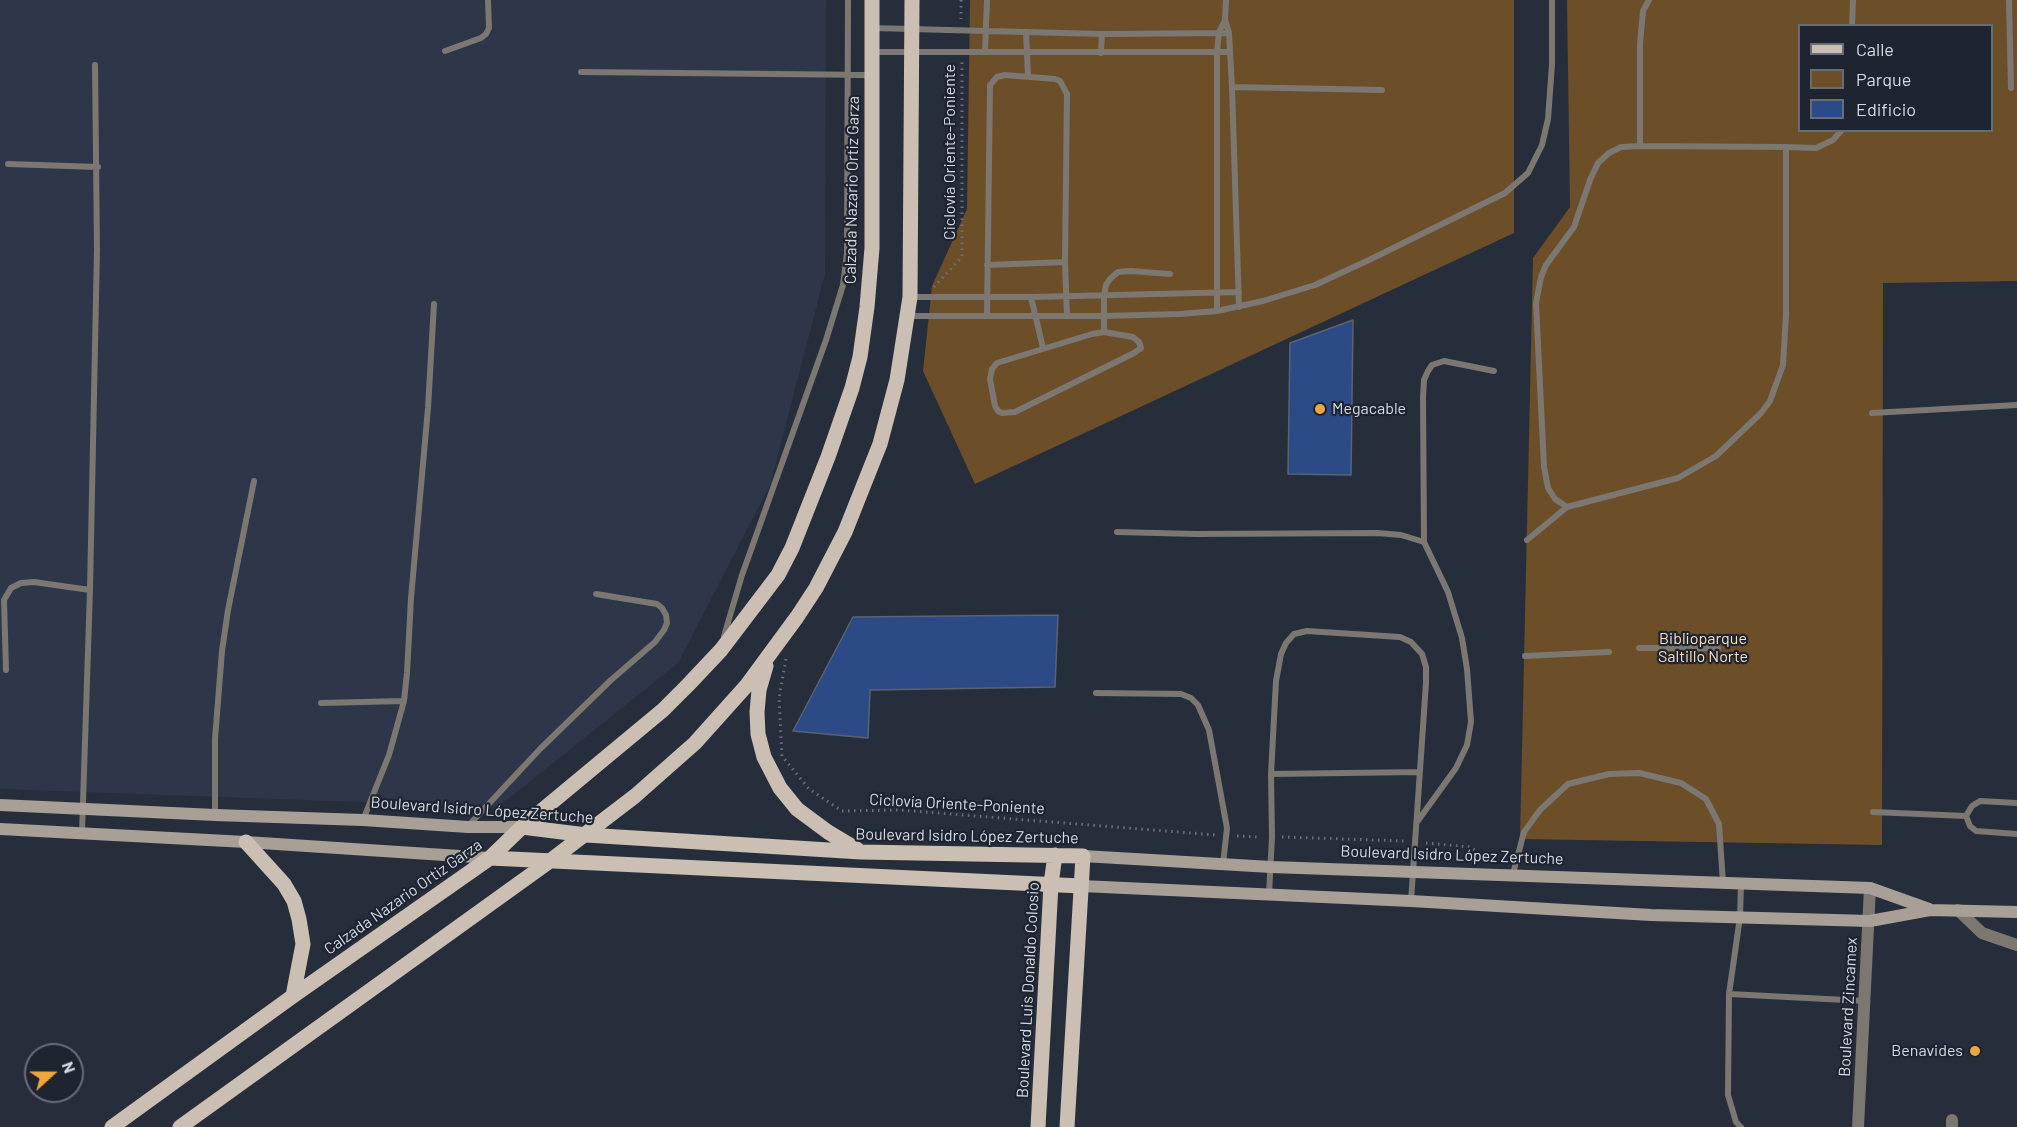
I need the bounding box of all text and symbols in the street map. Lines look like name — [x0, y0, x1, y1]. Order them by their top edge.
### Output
legend — [1798, 24, 1993, 132]
text: Calle — [1856, 38, 1894, 60]
street label: Ciclovía Oriente-Poniente — [940, 64, 960, 240]
text: Parque — [1856, 68, 1911, 90]
street label: Calzada Nazario Ortiz Garza — [841, 96, 863, 284]
text: Edificio — [1856, 98, 1916, 120]
place label: Megacable — [1332, 399, 1406, 419]
marker: Megacable — [1313, 402, 1327, 416]
park label: Biblioparque Saltillo Norte — [1658, 629, 1748, 667]
street label: Ciclovía Oriente-Poniente — [869, 790, 1045, 818]
street label: Boulevard Isidro López Zertuche — [370, 793, 594, 827]
street label: Boulevard Isidro López Zertuche — [855, 824, 1079, 848]
street label: Calzada Nazario Ortiz Garza — [320, 835, 486, 959]
street label: Boulevard Isidro López Zertuche — [1340, 842, 1564, 868]
street label: Boulevard Luis Donaldo Colosio — [1013, 881, 1043, 1099]
street label: Boulevard Zincamex — [1835, 937, 1861, 1077]
place label: Benavides — [1891, 1041, 1963, 1061]
north arrow — [24, 1043, 84, 1103]
marker: Benavides — [1968, 1044, 1982, 1058]
text: N — [59, 1059, 80, 1075]

